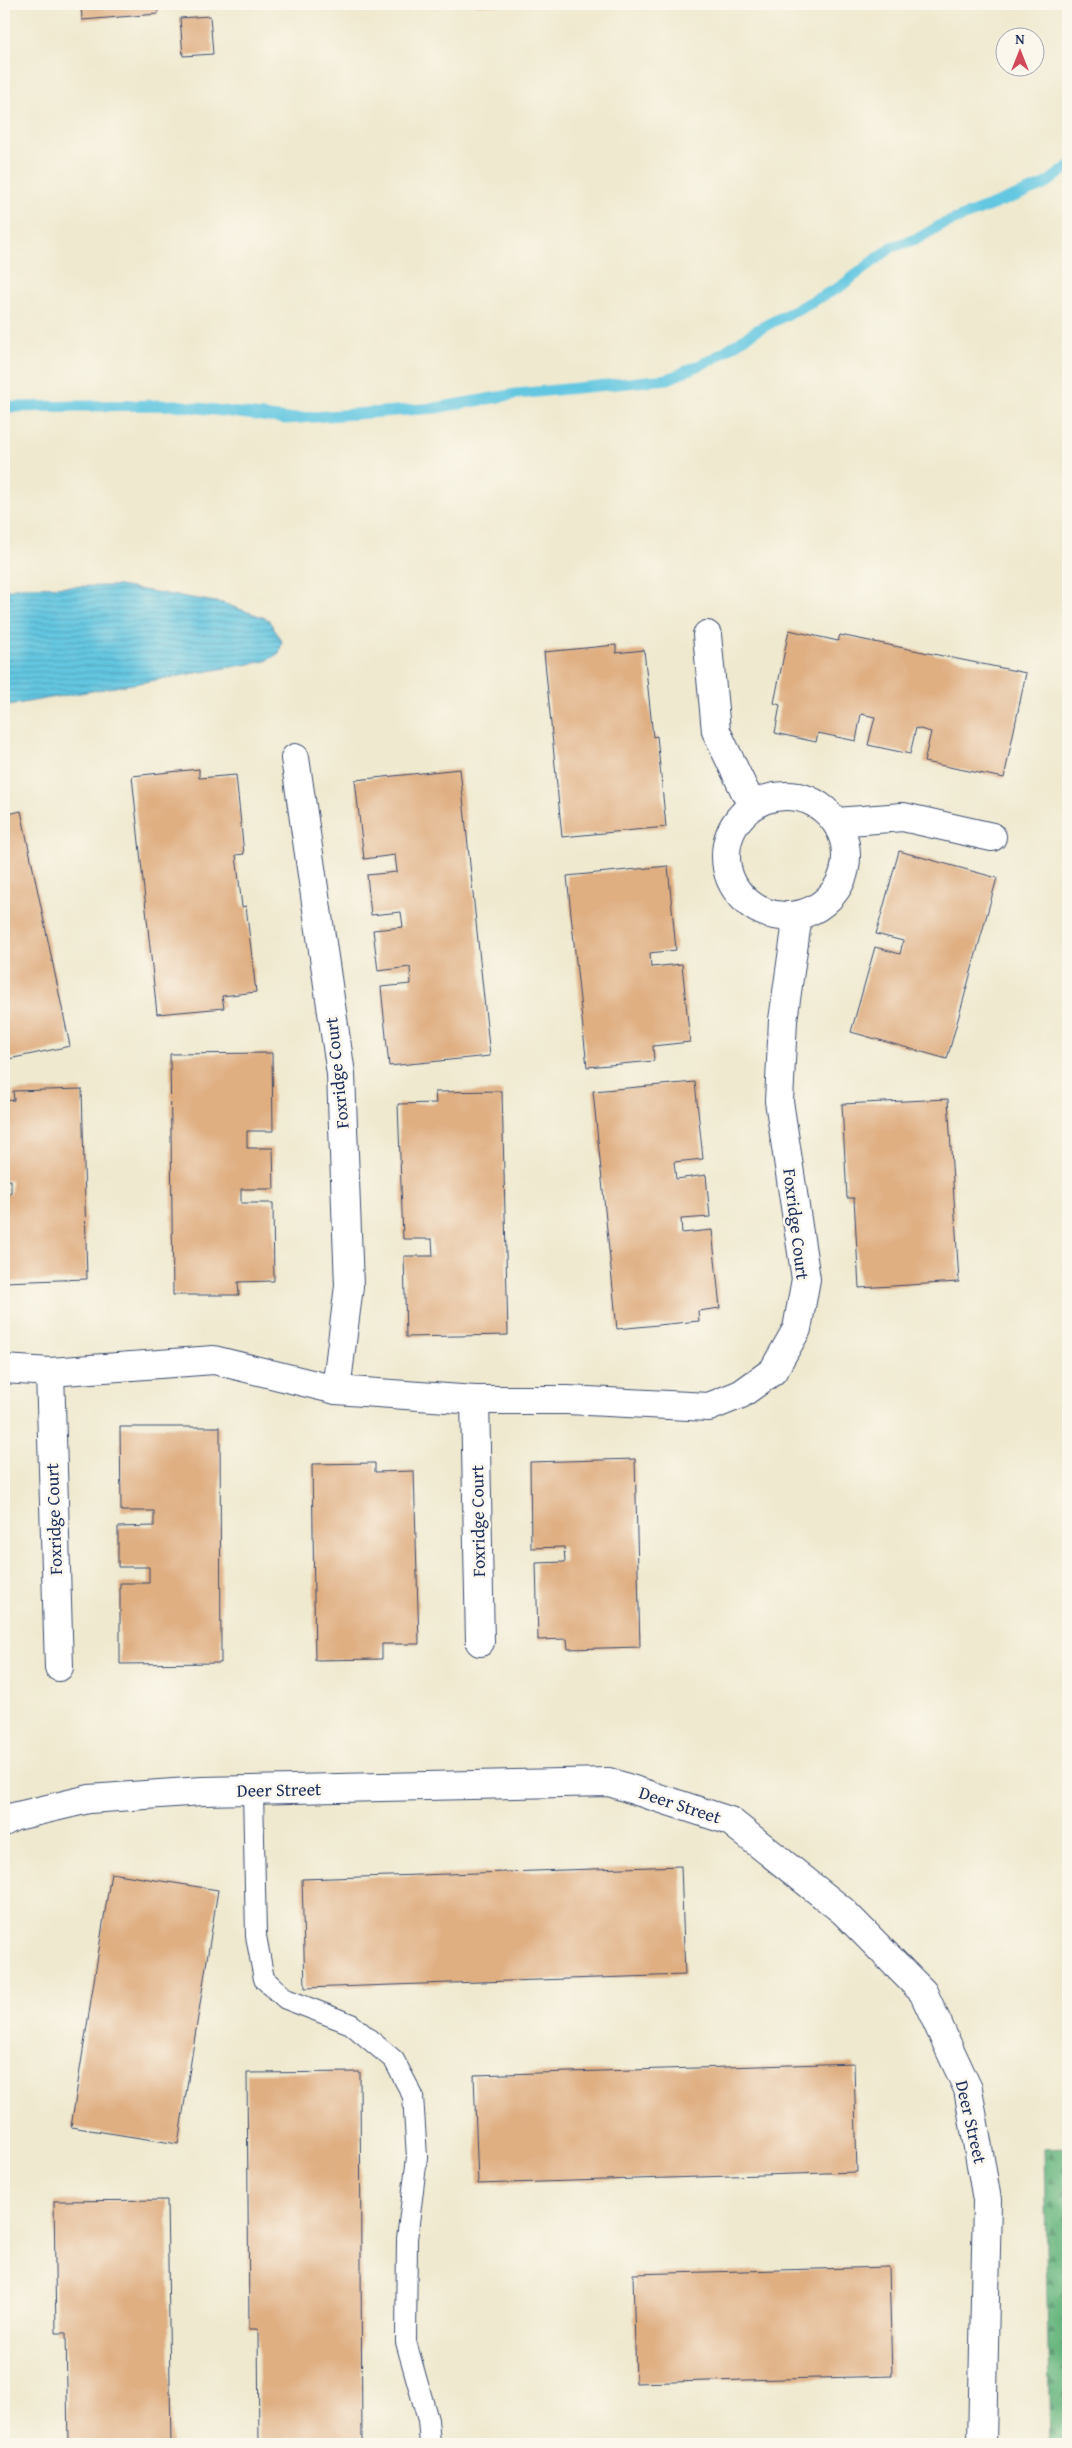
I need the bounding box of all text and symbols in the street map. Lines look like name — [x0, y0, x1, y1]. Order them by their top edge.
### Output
north arrow — [994, 28, 1044, 78]
text: N — [1015, 29, 1025, 49]
street label: Foxridge Court — [317, 1015, 356, 1130]
street label: Foxridge Court — [776, 1167, 817, 1282]
street label: Foxridge Court — [38, 1462, 69, 1575]
street label: Foxridge Court — [463, 1464, 492, 1577]
street label: Deer Street — [236, 1775, 322, 1804]
street label: Deer Street — [636, 1779, 725, 1831]
street label: Deer Street — [949, 2078, 994, 2167]

